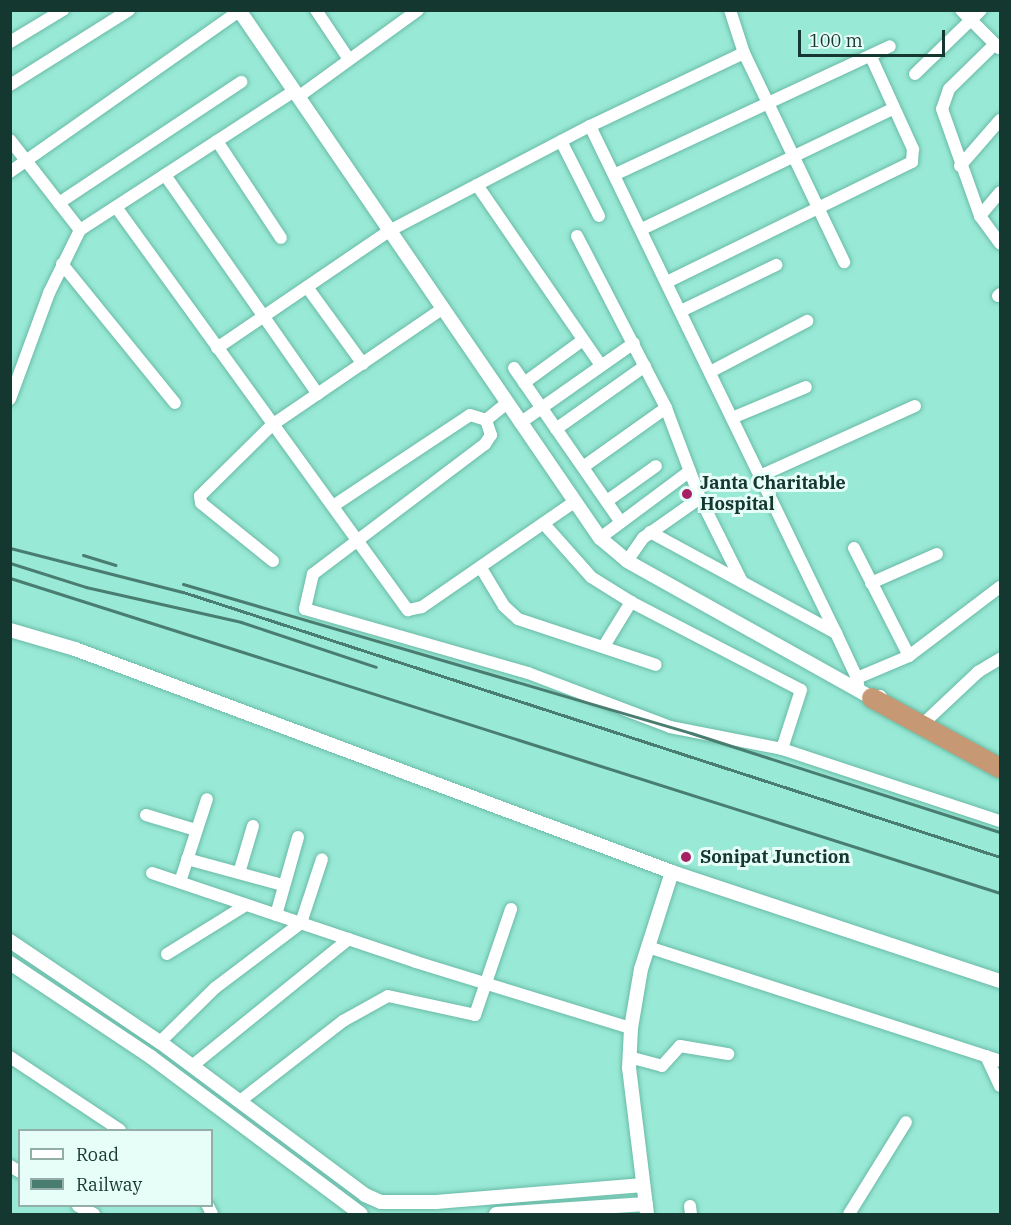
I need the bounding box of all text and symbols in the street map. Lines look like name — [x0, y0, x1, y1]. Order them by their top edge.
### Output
scale bar — [801, 18, 948, 56]
text: 100 m — [809, 29, 863, 52]
place label: Janta Charitable Hospital — [700, 473, 846, 516]
marker: Janta Charitable Hospital — [678, 485, 696, 503]
place label: Sonipat Junction — [700, 846, 850, 868]
marker: Sonipat Junction — [677, 848, 695, 866]
legend — [18, 1129, 213, 1207]
text: Road — [76, 1143, 119, 1166]
text: Railway — [76, 1173, 142, 1196]

